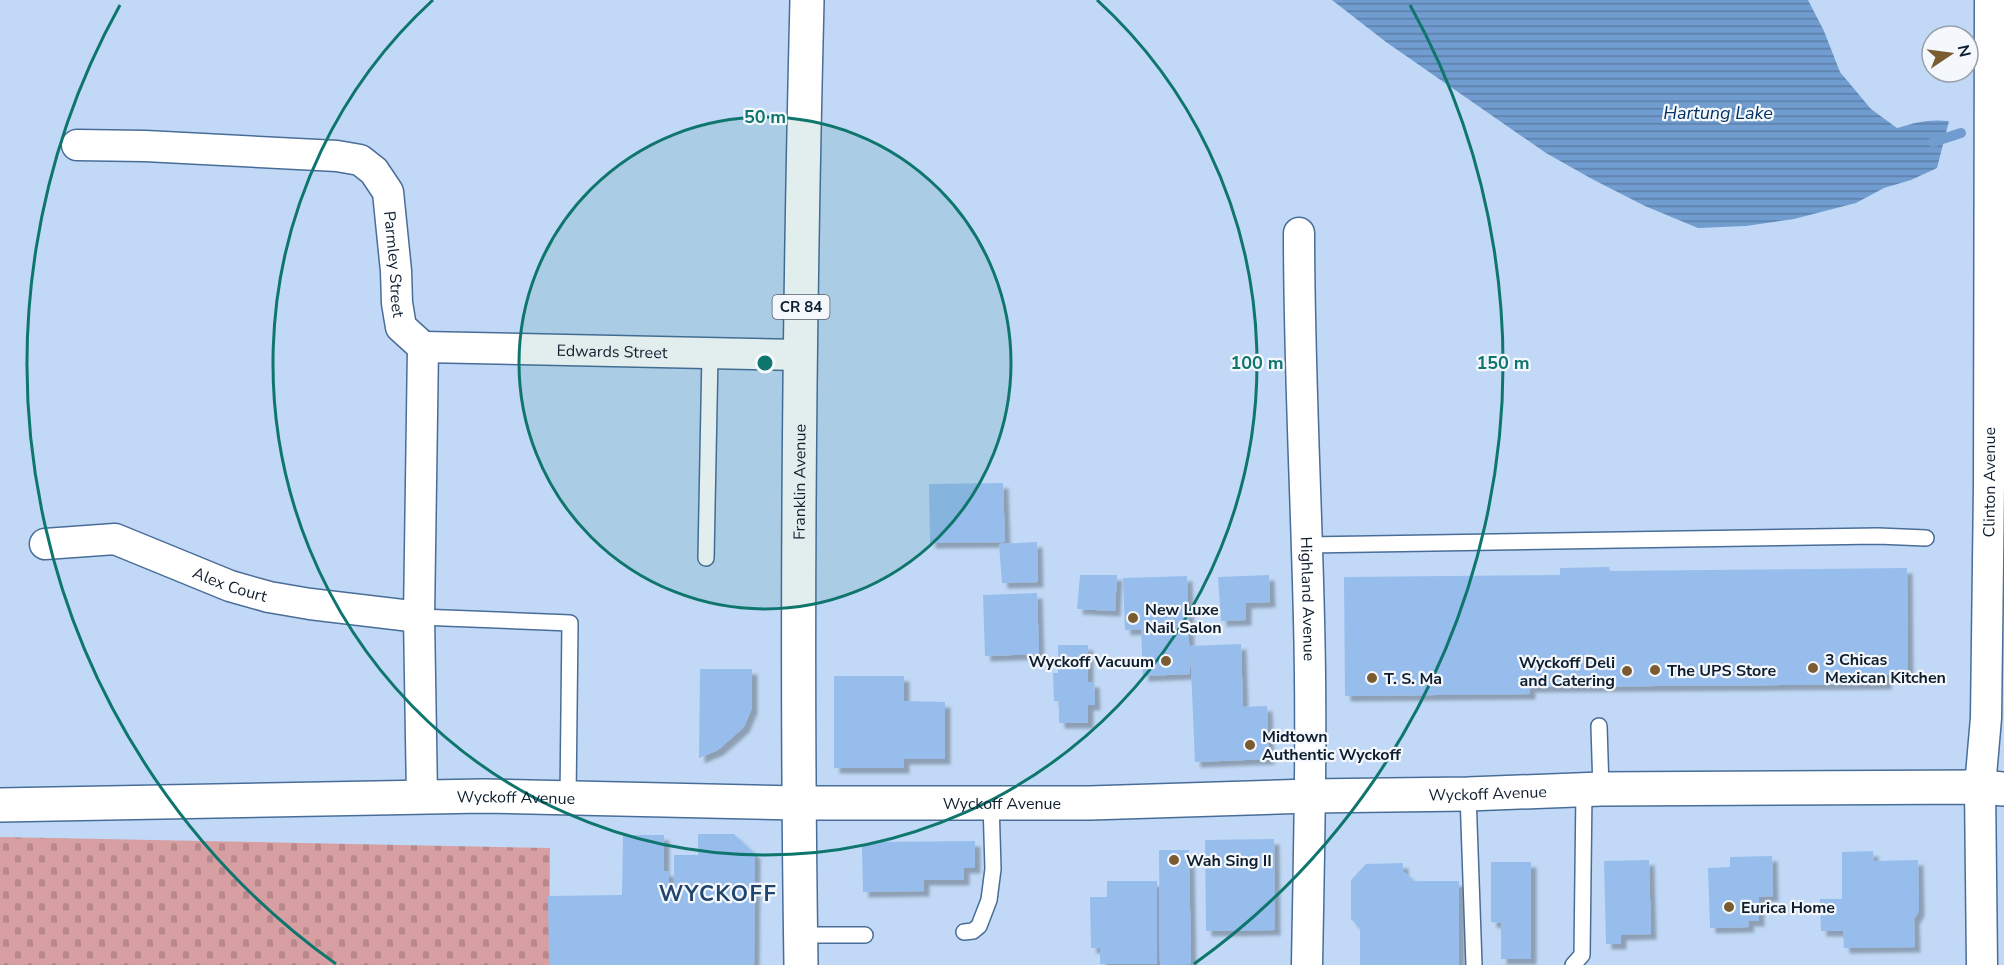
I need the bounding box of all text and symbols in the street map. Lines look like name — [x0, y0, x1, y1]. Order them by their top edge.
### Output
north arrow — [1920, 24, 1980, 84]
text: N — [1952, 43, 1976, 59]
water label: Hartung Lake — [1663, 101, 1773, 125]
text: 50 m — [744, 105, 786, 129]
street label: Parmley Street — [378, 210, 409, 319]
road number: CR 84 — [772, 295, 830, 319]
street label: Edwards Street — [556, 340, 668, 364]
text: 100 m — [1230, 351, 1284, 375]
text: 150 m — [1476, 351, 1530, 375]
centre of rings — [755, 353, 775, 373]
street label: Franklin Avenue — [789, 424, 812, 540]
street label: Clinton Avenue — [1978, 427, 2001, 538]
street label: Highland Avenue — [1295, 536, 1320, 661]
street label: Alex Court — [189, 562, 270, 608]
place label: New Luxe Nail Salon — [1145, 599, 1222, 639]
marker: New Luxe Nail Salon — [1126, 611, 1140, 625]
place label: 3 Chicas Mexican Kitchen — [1825, 649, 1946, 689]
place label: Wyckoff Vacuum — [1028, 651, 1154, 673]
place label: Wyckoff Deli and Catering — [1519, 652, 1615, 692]
marker: Wyckoff Vacuum — [1159, 654, 1173, 668]
place label: The UPS Store — [1667, 660, 1776, 682]
marker: 3 Chicas Mexican Kitchen — [1806, 661, 1820, 675]
marker: The UPS Store — [1648, 663, 1662, 677]
marker: Wyckoff Deli and Catering — [1620, 664, 1634, 678]
place label: T. S. Ma — [1384, 668, 1442, 690]
marker: T. S. Ma — [1365, 671, 1379, 685]
place label: Midtown Authentic Wyckoff — [1262, 726, 1402, 766]
marker: Midtown Authentic Wyckoff — [1243, 738, 1257, 752]
street label: Wyckoff Avenue — [1428, 781, 1547, 806]
street label: Wyckoff Avenue — [457, 786, 575, 810]
street label: Wyckoff Avenue — [943, 793, 1061, 815]
place label: Wah Sing II — [1186, 850, 1272, 872]
marker: Wah Sing II — [1167, 853, 1181, 867]
district label: WYCKOFF — [659, 879, 777, 909]
place label: Eurica Home — [1741, 897, 1835, 919]
marker: Eurica Home — [1722, 900, 1736, 914]

